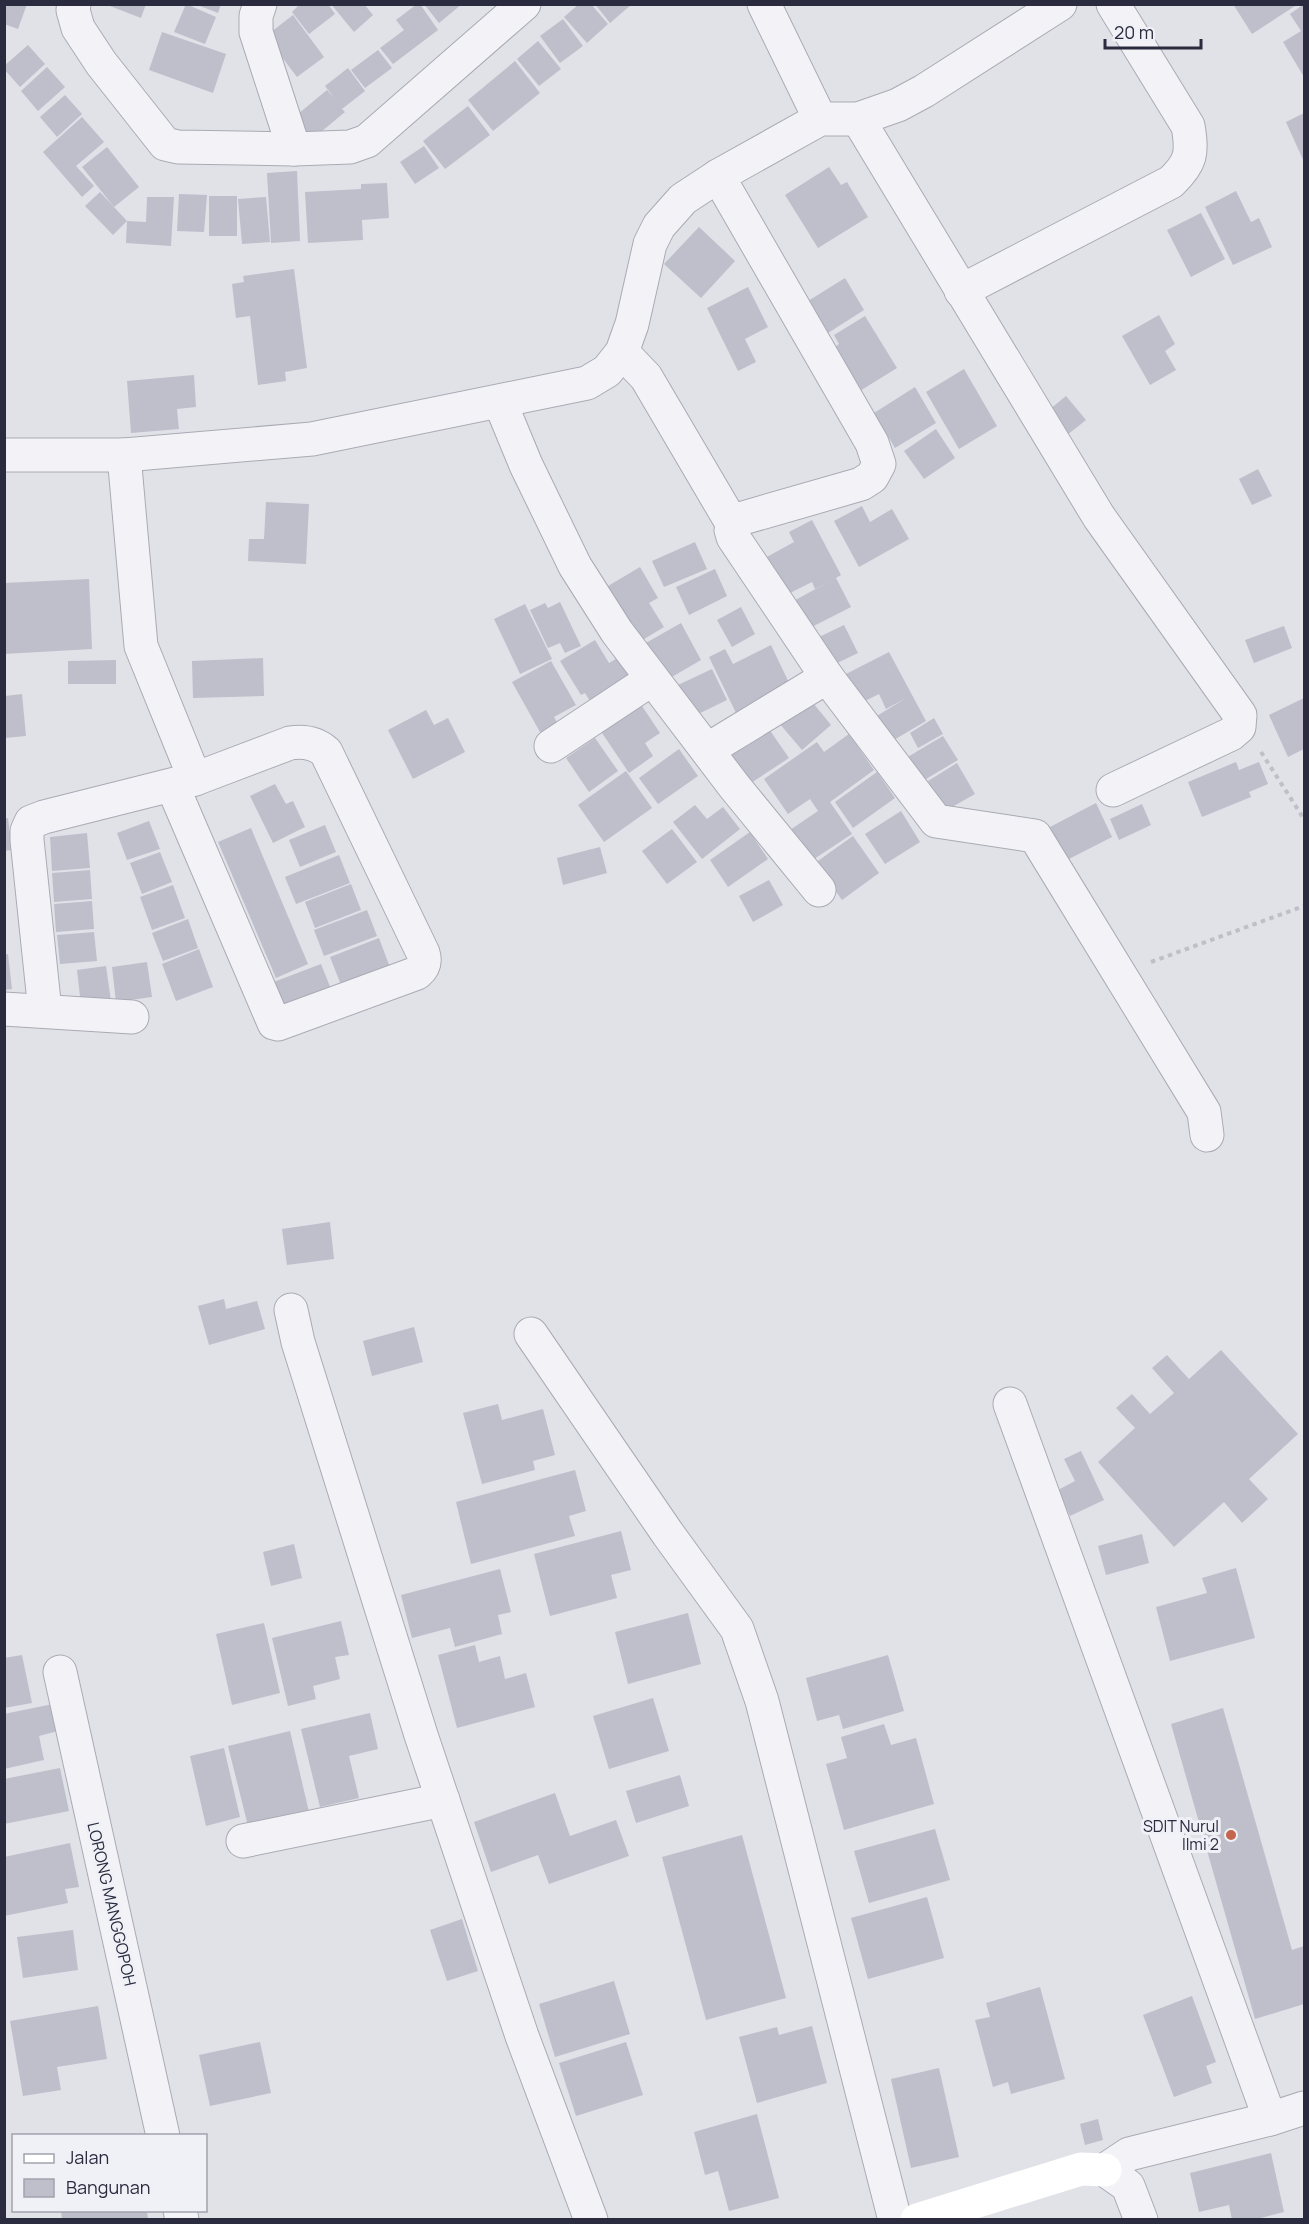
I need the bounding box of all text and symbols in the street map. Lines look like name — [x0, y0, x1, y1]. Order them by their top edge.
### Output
scale bar — [1105, 12, 1201, 50]
text: 20 m — [1114, 20, 1154, 44]
place label: SDIT Nurul Ilmi 2 — [1143, 1815, 1219, 1855]
street label: LORONG MANGGOPOH — [82, 1820, 142, 1988]
marker: SDIT Nurul Ilmi 2 — [1224, 1828, 1238, 1842]
legend — [12, 2134, 207, 2212]
text: Jalan — [66, 2145, 109, 2169]
text: Bangunan — [66, 2175, 150, 2199]

